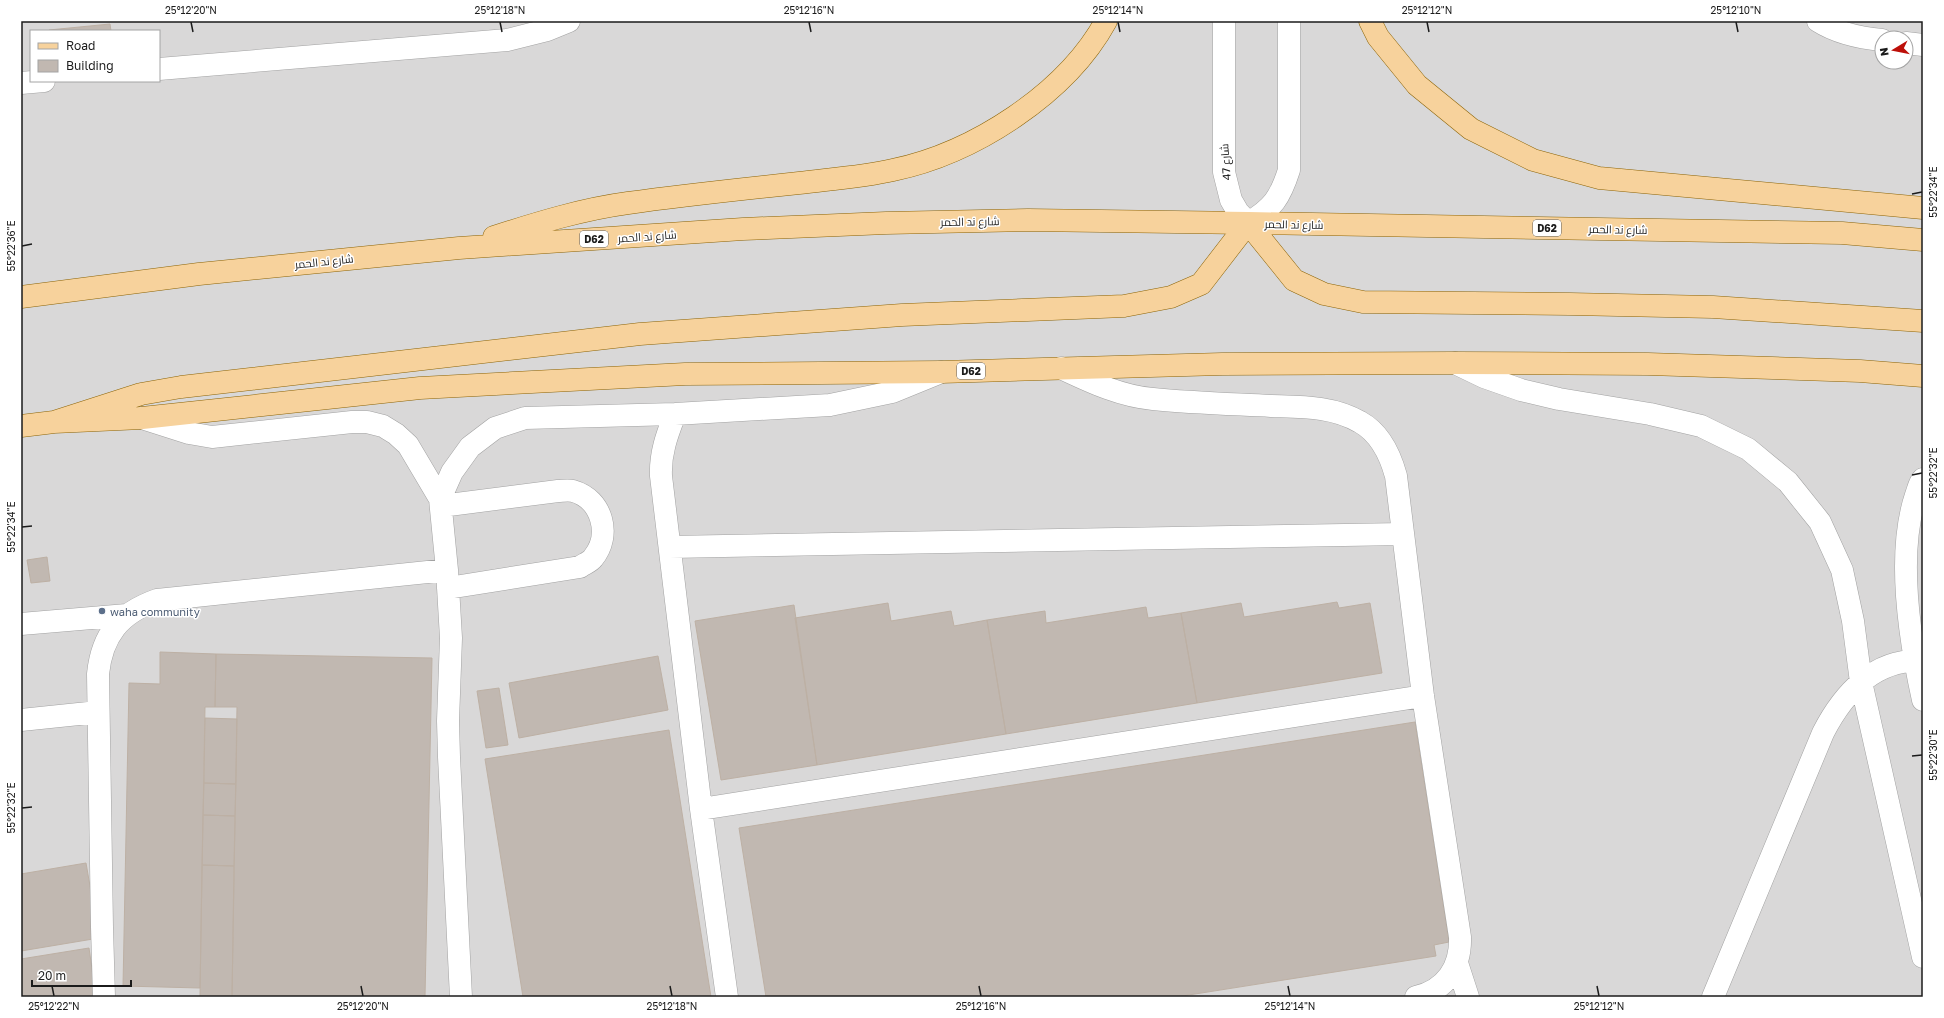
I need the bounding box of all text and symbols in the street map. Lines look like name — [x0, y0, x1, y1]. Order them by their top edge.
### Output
text: 25°12'20"N — [165, 4, 217, 16]
text: 25°12'18"N — [475, 4, 525, 16]
text: 25°12'16"N — [784, 4, 834, 16]
text: 25°12'14"N — [1093, 4, 1143, 16]
text: 25°12'12"N — [1402, 4, 1452, 16]
text: 25°12'10"N — [1711, 4, 1761, 16]
legend — [30, 30, 160, 82]
north arrow — [1874, 30, 1914, 70]
text: Road — [66, 38, 95, 53]
text: N — [1877, 47, 1891, 57]
text: Building — [66, 58, 114, 73]
street label: شارع 47 — [1217, 143, 1235, 181]
text: 55°22'34"E — [1927, 166, 1939, 218]
street label: شارع ند الحمر — [939, 214, 1000, 230]
street label: شارع ند الحمر — [1263, 217, 1324, 233]
text: 55°22'36"E — [5, 220, 17, 272]
road number: D62 — [1533, 220, 1561, 236]
street label: شارع ند الحمر — [1587, 222, 1648, 238]
street label: شارع ند الحمر — [616, 227, 677, 247]
road number: D62 — [580, 231, 608, 247]
street label: شارع ند الحمر — [293, 251, 354, 273]
road number: D62 — [957, 363, 985, 379]
text: 55°22'32"E — [1927, 448, 1939, 498]
text: 55°22'34"E — [5, 501, 17, 553]
place label: waha community — [110, 605, 200, 618]
marker: waha community — [97, 606, 107, 616]
text: 55°22'30"E — [1927, 729, 1939, 781]
text: 55°22'32"E — [5, 783, 17, 833]
scale bar — [32, 962, 131, 988]
text: 20 m — [38, 968, 66, 983]
text: 25°12'22"N — [28, 1000, 80, 1012]
text: 25°12'20"N — [337, 1000, 389, 1012]
text: 25°12'18"N — [647, 1000, 697, 1012]
text: 25°12'16"N — [956, 1000, 1006, 1012]
text: 25°12'14"N — [1265, 1000, 1315, 1012]
text: 25°12'12"N — [1574, 1000, 1624, 1012]

